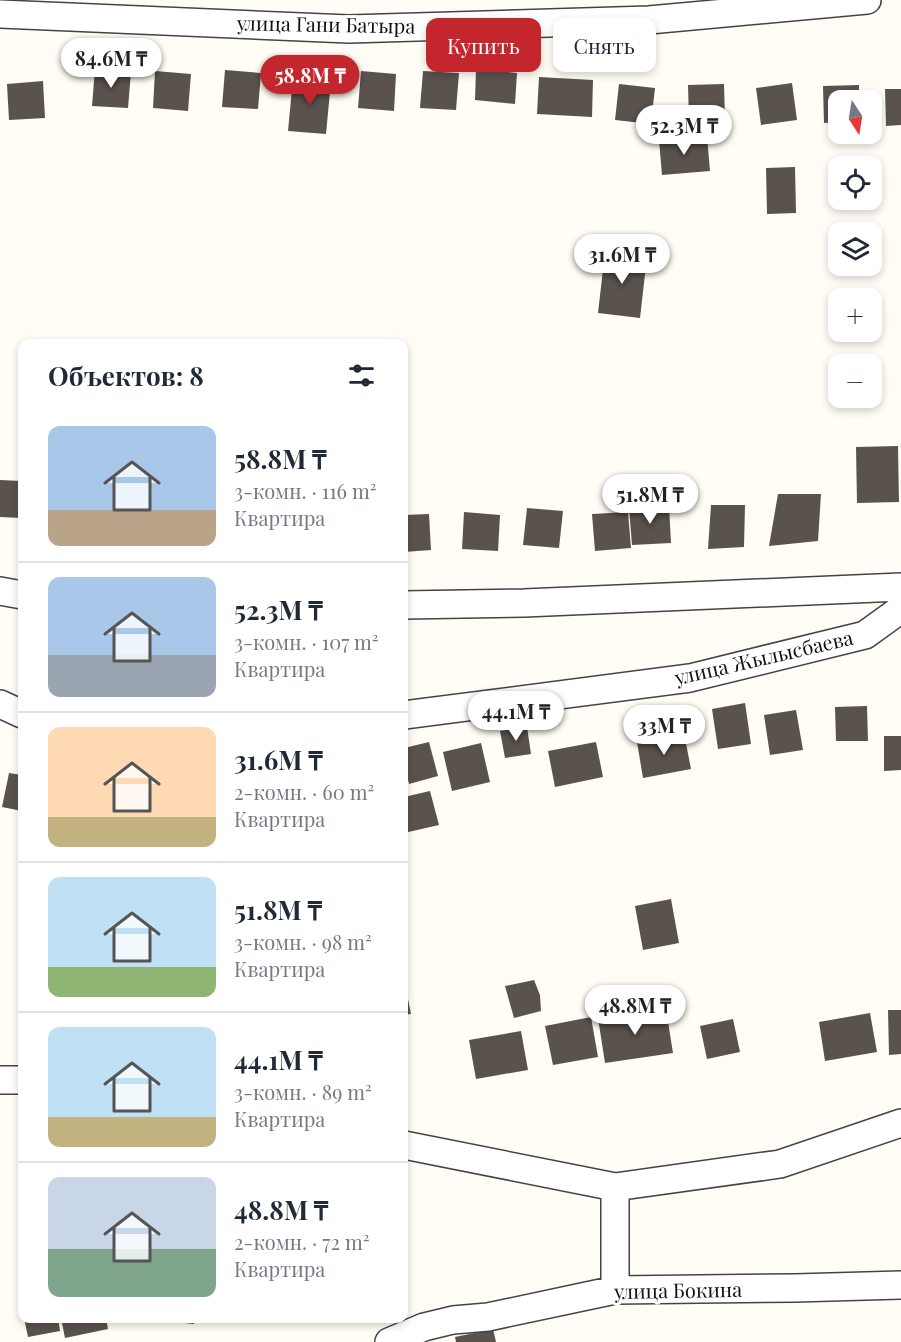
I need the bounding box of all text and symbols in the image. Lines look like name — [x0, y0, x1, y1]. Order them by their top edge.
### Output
street label: улица Гани Батыра — [236, 8, 416, 39]
chip: Купить — [426, 18, 541, 72]
chip: Снять — [553, 18, 656, 72]
pin: 84.6M ₸ — [56, 38, 166, 89]
text: 84.6M ₸ — [75, 44, 147, 71]
pin: 58.8M ₸ — [255, 55, 365, 106]
text: 58.8M ₸ — [274, 61, 346, 88]
north arrow — [828, 90, 882, 144]
map controls — [828, 90, 882, 408]
pin: 52.3M ₸ — [629, 105, 739, 156]
text: 52.3M ₸ — [650, 111, 718, 138]
button: locate — [828, 156, 882, 210]
button: layers — [828, 222, 882, 276]
pin: 31.6M ₸ — [567, 234, 677, 285]
text: 31.6M ₸ — [588, 240, 656, 267]
button: + — [828, 288, 882, 342]
button: − — [828, 354, 882, 408]
text: Объектов: 8 — [48, 358, 204, 393]
icon: filters — [345, 359, 378, 392]
text: 58.8M ₸ — [234, 441, 326, 476]
icon: home — [96, 450, 168, 522]
pin: 51.8M ₸ — [595, 474, 705, 525]
text: 3-комн. · 116 m² — [234, 477, 376, 504]
text: 51.8M ₸ — [616, 480, 684, 507]
text: Квартира — [234, 504, 325, 531]
text: 52.3M ₸ — [234, 592, 323, 627]
icon: home — [96, 601, 168, 673]
street label: улица Жылысбаева — [671, 623, 855, 690]
text: 3-комн. · 107 m² — [234, 628, 379, 655]
text: Квартира — [234, 655, 325, 682]
pin: 44.1M ₸ — [461, 691, 571, 742]
text: 44.1M ₸ — [482, 697, 550, 724]
pin: 33M ₸ — [622, 705, 706, 756]
text: 33M ₸ — [637, 711, 691, 738]
text: 31.6M ₸ — [234, 742, 323, 777]
icon: home — [96, 751, 168, 823]
text: 2-комн. · 60 m² — [234, 778, 374, 805]
text: Квартира — [234, 805, 325, 832]
text: 51.8M ₸ — [234, 892, 322, 927]
icon: home — [96, 901, 168, 973]
text: 3-комн. · 98 m² — [234, 928, 372, 955]
text: Квартира — [234, 955, 325, 982]
pin: 48.8M ₸ — [580, 985, 690, 1036]
text: 48.8M ₸ — [599, 991, 671, 1018]
text: 44.1M ₸ — [234, 1042, 323, 1077]
icon: home — [96, 1051, 168, 1123]
text: 3-комн. · 89 m² — [234, 1078, 372, 1105]
text: Квартира — [234, 1105, 325, 1132]
text: 48.8M ₸ — [234, 1192, 328, 1227]
icon: home — [96, 1201, 168, 1273]
text: 2-комн. · 72 m² — [234, 1228, 370, 1255]
text: Квартира — [234, 1255, 325, 1282]
street label: улица Бокина — [613, 1275, 742, 1304]

